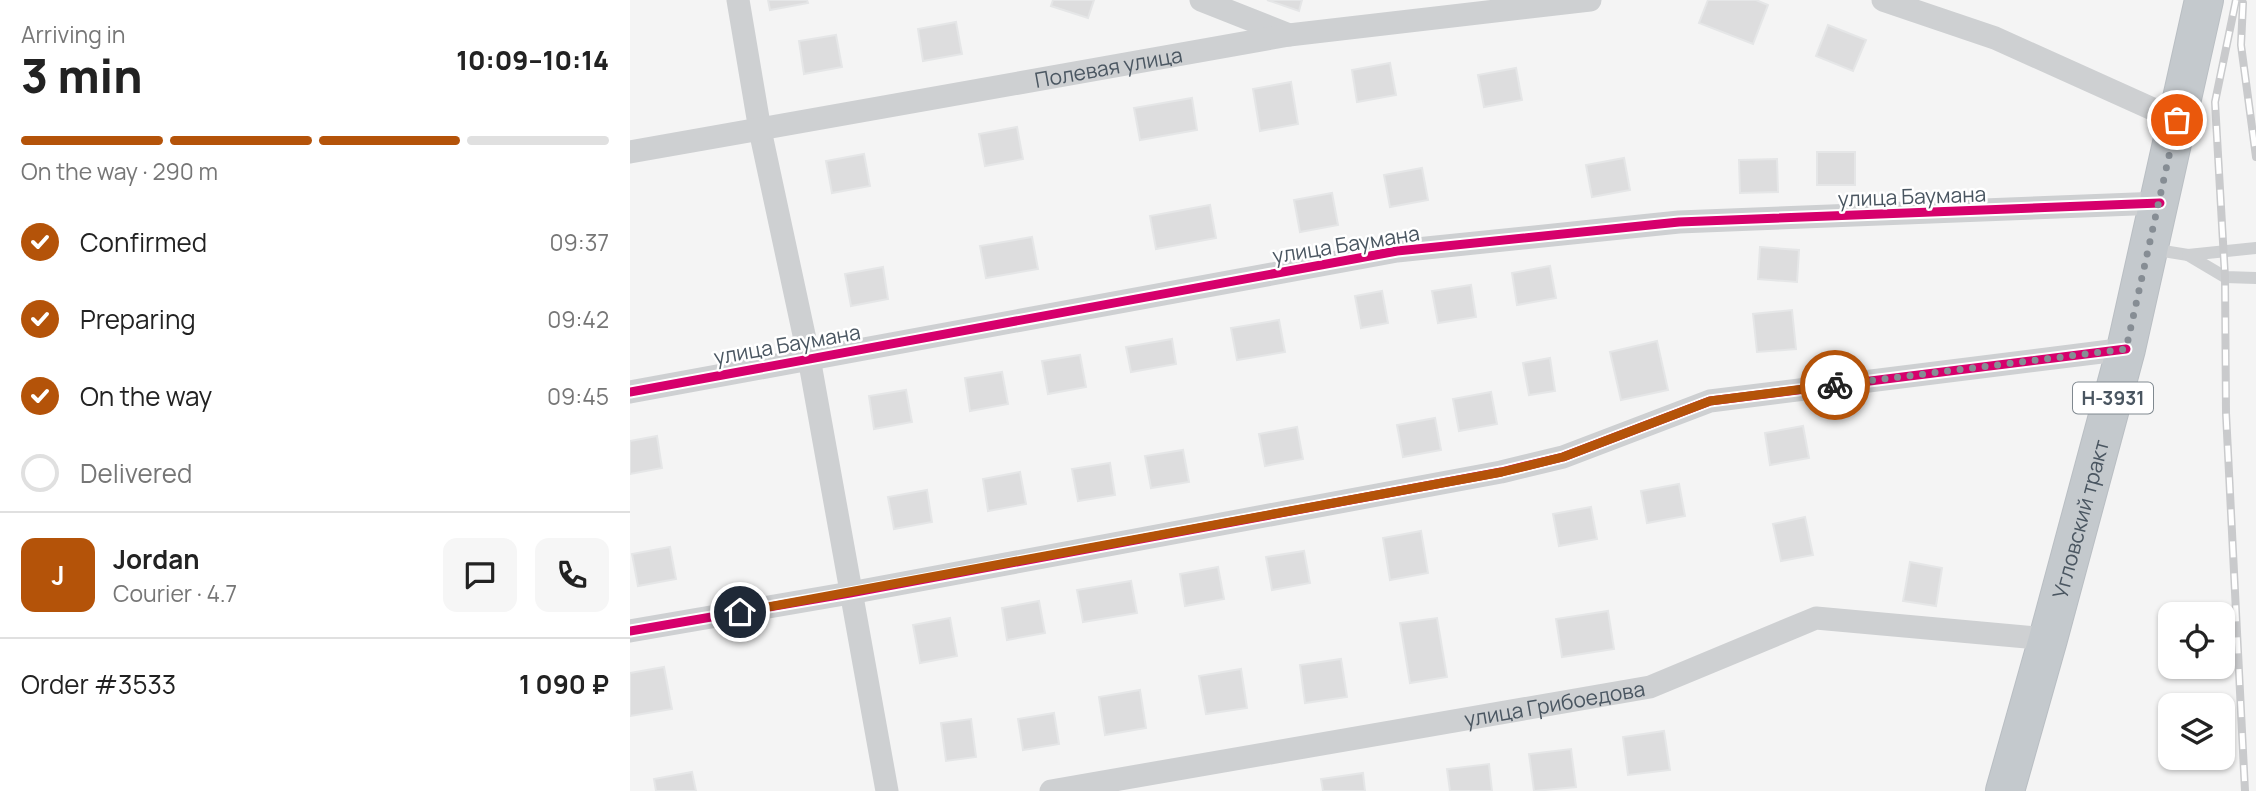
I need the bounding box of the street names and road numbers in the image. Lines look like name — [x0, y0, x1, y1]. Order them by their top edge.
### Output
street label: Полевая улица — [1033, 40, 1185, 94]
street label: улица Баумана — [1837, 179, 1987, 213]
street label: улица Баумана — [1270, 219, 1422, 269]
street label: улица Баумана — [711, 317, 863, 371]
road number: Н-3931 — [2073, 382, 2153, 414]
street label: Угловский тракт — [2045, 436, 2115, 602]
street label: улица Грибоедова — [1462, 674, 1647, 733]

